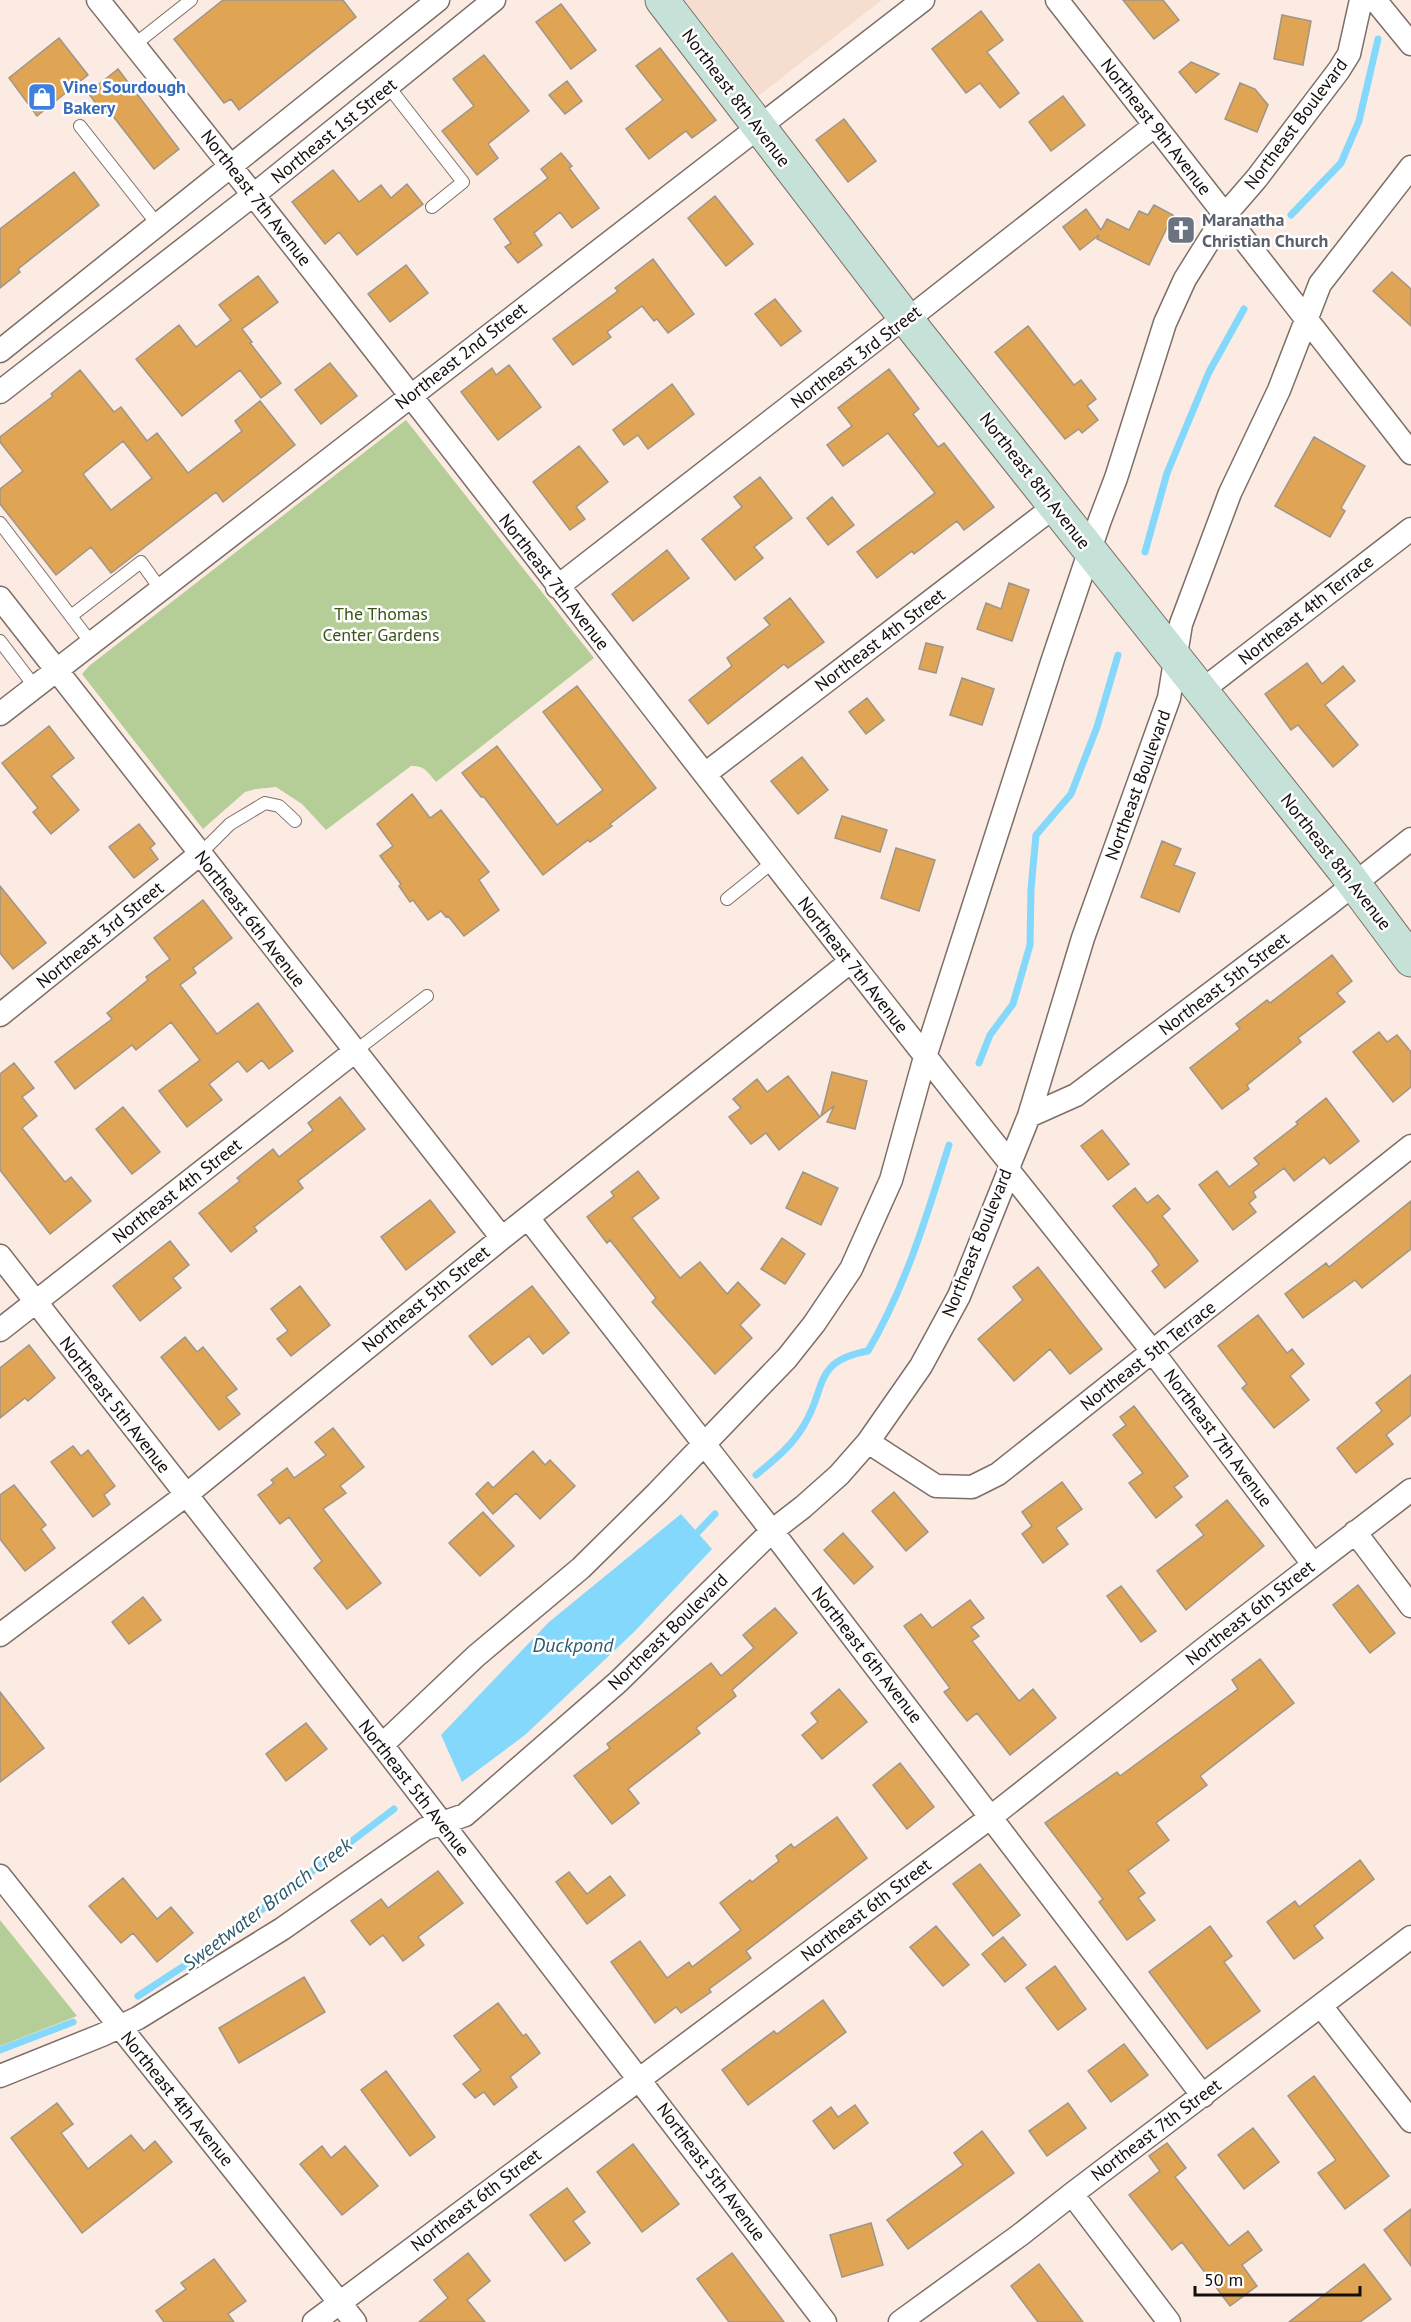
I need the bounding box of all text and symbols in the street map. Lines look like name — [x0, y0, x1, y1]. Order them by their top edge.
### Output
street label: Northeast 8th Avenue — [677, 24, 796, 171]
street label: Northeast 9th Avenue — [1096, 54, 1217, 200]
street label: Northeast Boulevard — [1239, 54, 1352, 194]
street label: Northeast 1st Street — [266, 73, 401, 188]
place label: Vine Sourdough Bakery — [62, 75, 186, 119]
shop icon: Vine Sourdough Bakery — [26, 81, 58, 113]
street label: Northeast 7th Avenue — [196, 125, 317, 270]
place label: Maranatha Christian Church — [1202, 208, 1328, 252]
church icon: Maranatha Christian Church — [1165, 214, 1197, 246]
street label: Northeast 2nd Street — [390, 297, 531, 414]
street label: Northeast 3rd Street — [786, 300, 925, 413]
street label: Northeast 8th Avenue — [975, 408, 1096, 554]
street label: Northeast 7th Avenue — [494, 509, 615, 654]
street label: Northeast 4th Terrace — [1233, 550, 1378, 670]
street label: Northeast 4th Street — [810, 583, 950, 696]
park label: The Thomas Center Gardens — [323, 602, 439, 646]
street label: Northeast Boulevard — [1100, 707, 1175, 863]
street label: Northeast 8th Avenue — [1276, 789, 1397, 935]
street label: Northeast 6th Avenue — [190, 846, 311, 992]
street label: Northeast 3rd Street — [31, 876, 168, 993]
street label: Northeast 7th Avenue — [793, 892, 914, 1037]
street label: Northeast 5th Street — [1154, 927, 1294, 1040]
street label: Northeast 4th Street — [108, 1133, 246, 1248]
street label: Northeast Boulevard — [936, 1165, 1017, 1320]
street label: Northeast 5th Street — [357, 1240, 494, 1357]
street label: Northeast 5th Terrace — [1075, 1296, 1220, 1416]
street label: Northeast 5th Avenue — [55, 1332, 176, 1478]
street label: Northeast 7th Avenue — [1159, 1364, 1278, 1511]
street label: Northeast 6th Street — [1181, 1555, 1319, 1670]
street label: Northeast Boulevard — [603, 1568, 733, 1695]
street label: Northeast 6th Avenue — [807, 1582, 928, 1728]
water label: Duckpond — [533, 1632, 614, 1658]
street label: Northeast 5th Avenue — [354, 1715, 475, 1861]
water label: Sweetwater Branch Creek — [177, 1831, 358, 1976]
street label: Northeast 6th Street — [796, 1853, 936, 1966]
street label: Northeast 4th Avenue — [116, 2027, 239, 2171]
street label: Northeast 7th Street — [1086, 2073, 1225, 2186]
street label: Northeast 5th Avenue — [652, 2098, 771, 2245]
street label: Northeast 6th Street — [406, 2143, 546, 2256]
scale bar — [1195, 2259, 1360, 2297]
text: 50 m — [1204, 2268, 1243, 2291]

